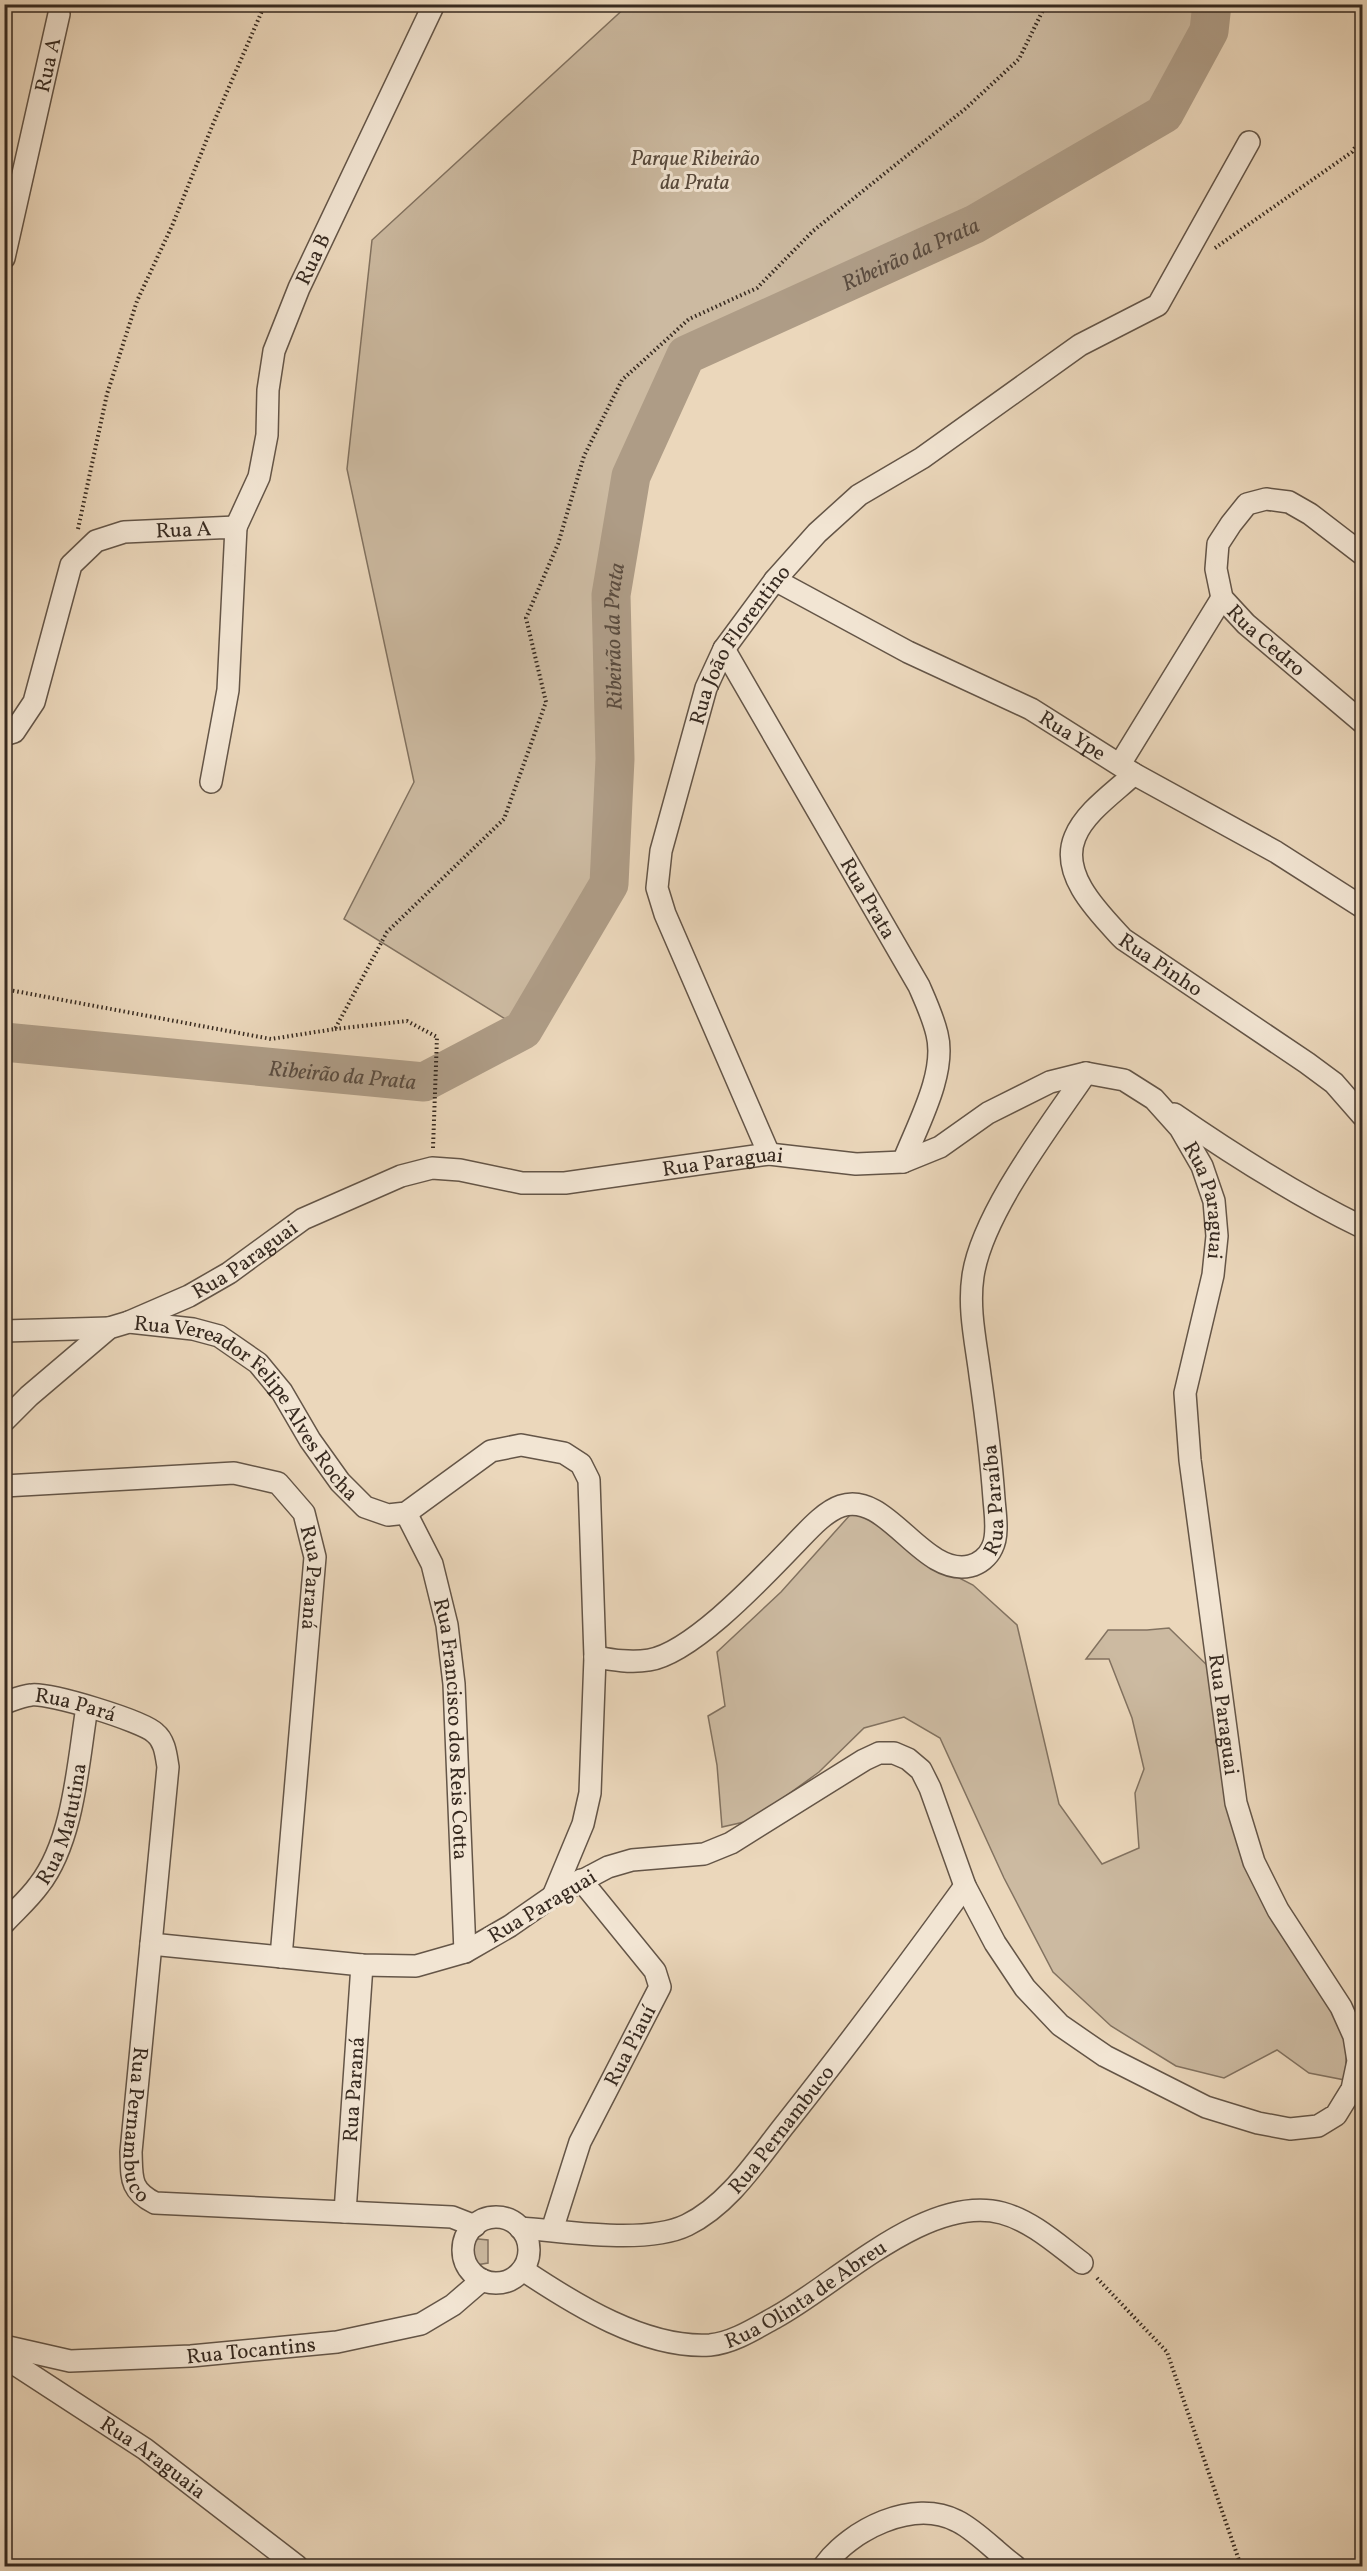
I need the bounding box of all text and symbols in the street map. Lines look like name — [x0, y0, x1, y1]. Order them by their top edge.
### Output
street label: Rua A — [29, 35, 69, 96]
park label: Parque Ribeirão da Prata — [631, 145, 760, 198]
water label: Ribeirão da Prata — [837, 211, 985, 300]
street label: Rua B — [289, 229, 339, 290]
street label: Rua A — [155, 515, 212, 547]
street label: Rua João Florentino — [683, 559, 798, 728]
water label: Ribeirão da Prata — [598, 561, 634, 711]
street label: Rua Cedro — [1219, 599, 1311, 684]
street label: Rua Ype — [1033, 704, 1111, 769]
street label: Rua Prata — [832, 853, 902, 945]
street label: Rua Pinho — [1112, 927, 1208, 1005]
water label: Ribeirão da Prata — [267, 1054, 418, 1099]
street label: Rua Paraguai — [1175, 1136, 1230, 1261]
street label: Rua Paraguai — [660, 1141, 785, 1185]
street label: Rua Paraguai — [187, 1214, 304, 1307]
street label: Rua Vereador Felipe Alves Rocha — [132, 1310, 364, 1508]
street label: Rua Paraíba — [976, 1443, 1012, 1561]
street label: Rua Paraná — [292, 1522, 329, 1631]
street label: Rua Francisco dos Reis Cotta — [425, 1595, 474, 1861]
street label: Rua Paraguai — [1200, 1652, 1245, 1777]
street label: Rua Pará — [33, 1682, 120, 1730]
street label: Rua Matutina — [30, 1761, 95, 1891]
street label: Rua Paraguai — [483, 1863, 603, 1951]
street label: Rua Piauí — [598, 2000, 665, 2092]
street label: Rua Paraná — [337, 2036, 373, 2143]
street label: Rua Pernambuco — [114, 2045, 155, 2210]
street label: Rua Pernambuco — [722, 2060, 842, 2201]
street label: Rua Olinta de Abreu — [721, 2234, 893, 2357]
street label: Rua Tocantins — [185, 2331, 317, 2372]
street label: Rua Araguaia — [94, 2410, 212, 2507]

